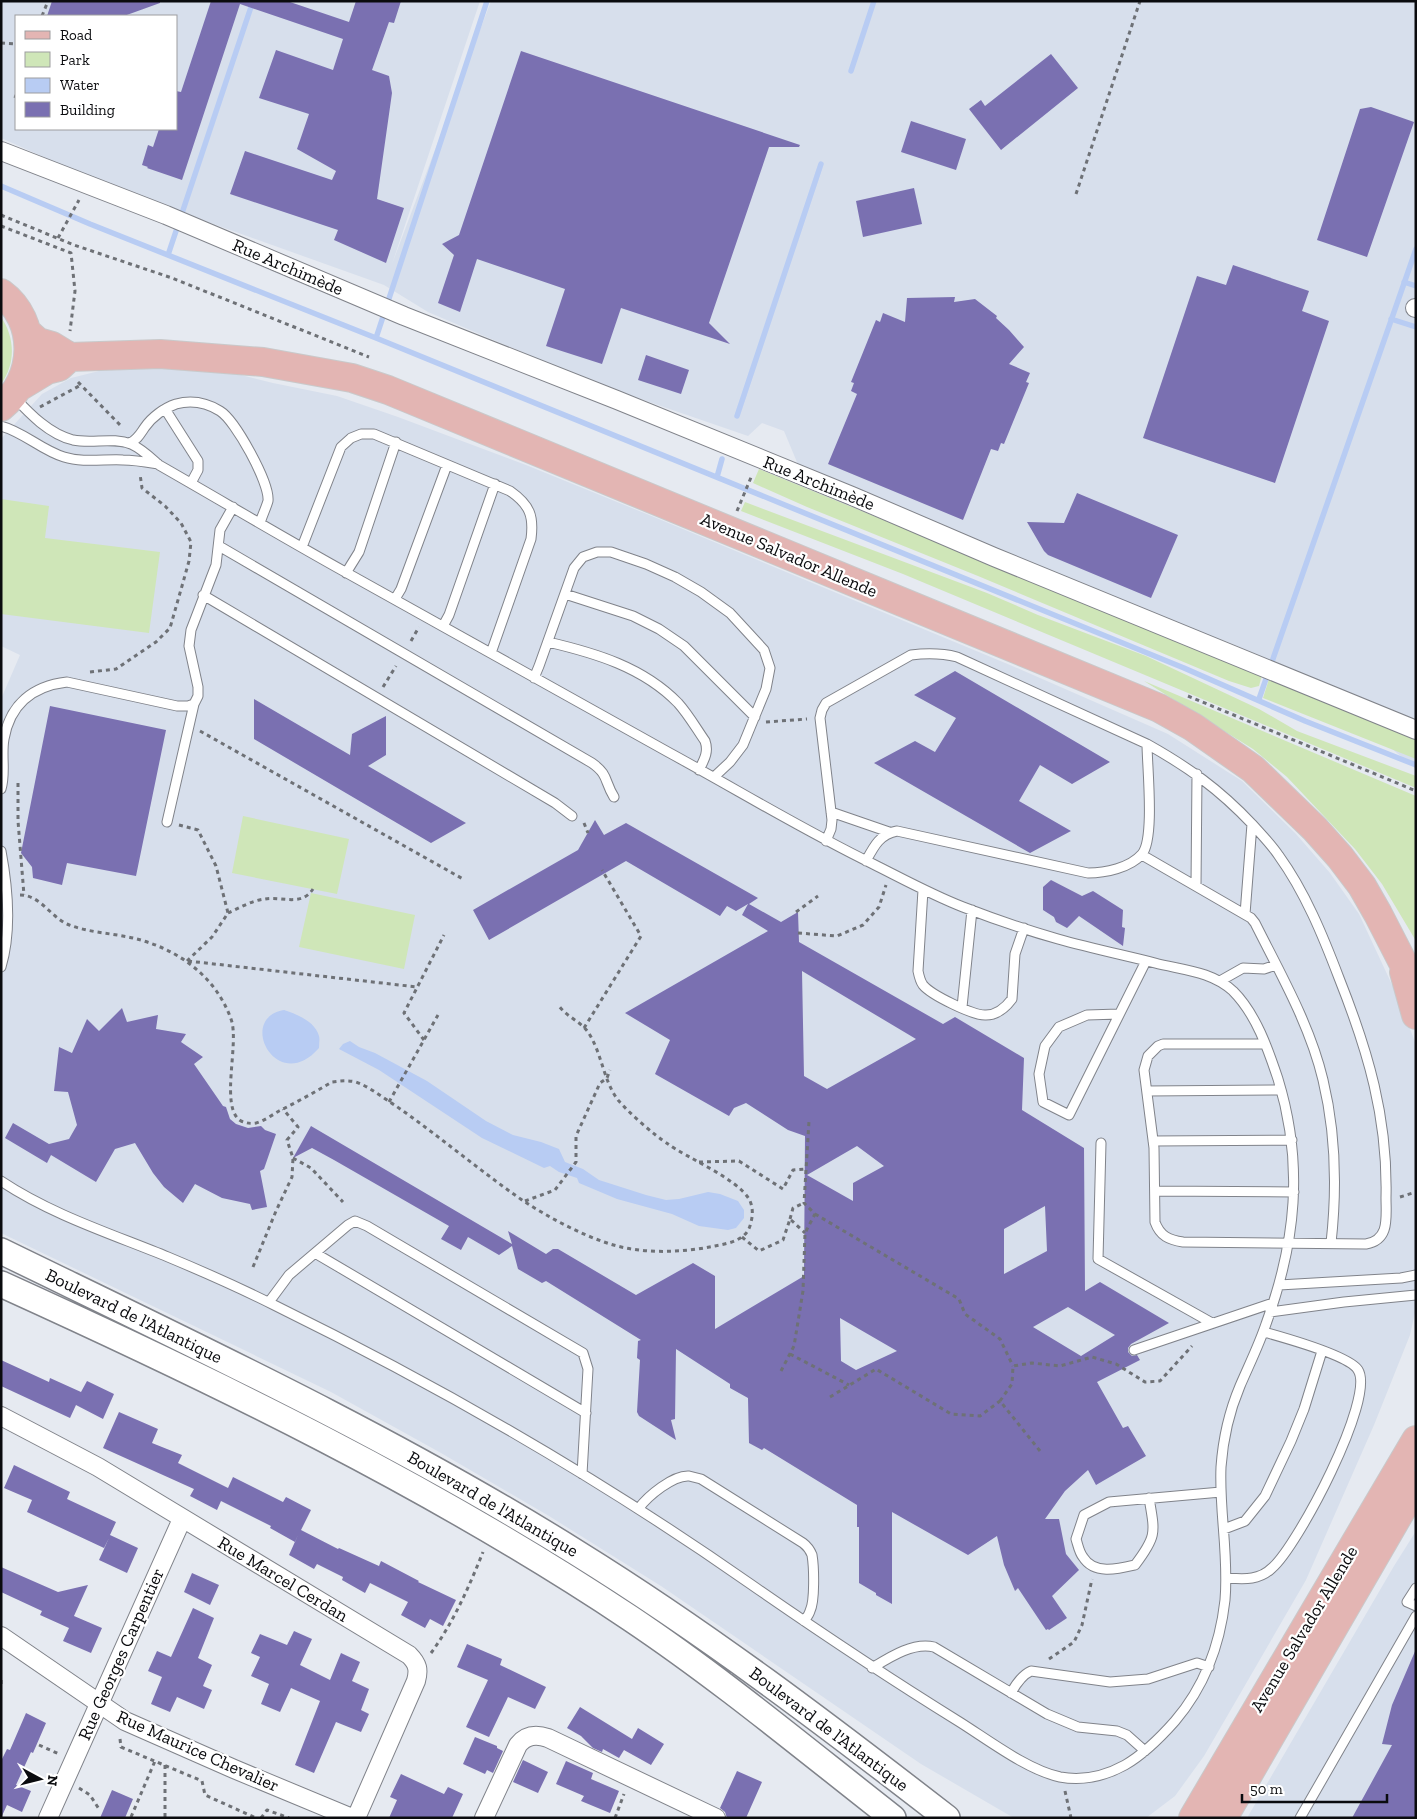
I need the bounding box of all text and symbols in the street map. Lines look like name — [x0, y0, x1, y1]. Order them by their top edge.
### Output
legend — [15, 15, 178, 130]
text: Road — [60, 26, 93, 44]
text: Park — [60, 51, 90, 69]
text: Water — [60, 76, 100, 94]
text: Building — [60, 101, 115, 119]
street label: Rue Archimède — [229, 234, 347, 300]
street label: Rue Archimède — [760, 451, 878, 515]
street label: Avenue Salvador Allende — [697, 508, 881, 602]
street label: Boulevard de l'Atlantique — [42, 1264, 226, 1368]
street label: Boulevard de l'Atlantique — [404, 1446, 582, 1562]
street label: Rue Marcel Cerdan — [214, 1531, 353, 1627]
street label: Avenue Salvador Allende — [1246, 1542, 1362, 1716]
street label: Rue Georges Carpentier — [73, 1565, 169, 1743]
street label: Boulevard de l'Atlantique — [745, 1662, 913, 1796]
street label: Rue Maurice Chevalier — [113, 1705, 283, 1797]
north arrow — [15, 1754, 65, 1804]
scale bar — [1242, 1772, 1387, 1804]
text: N — [43, 1774, 61, 1787]
text: 50 m — [1250, 1780, 1283, 1798]

